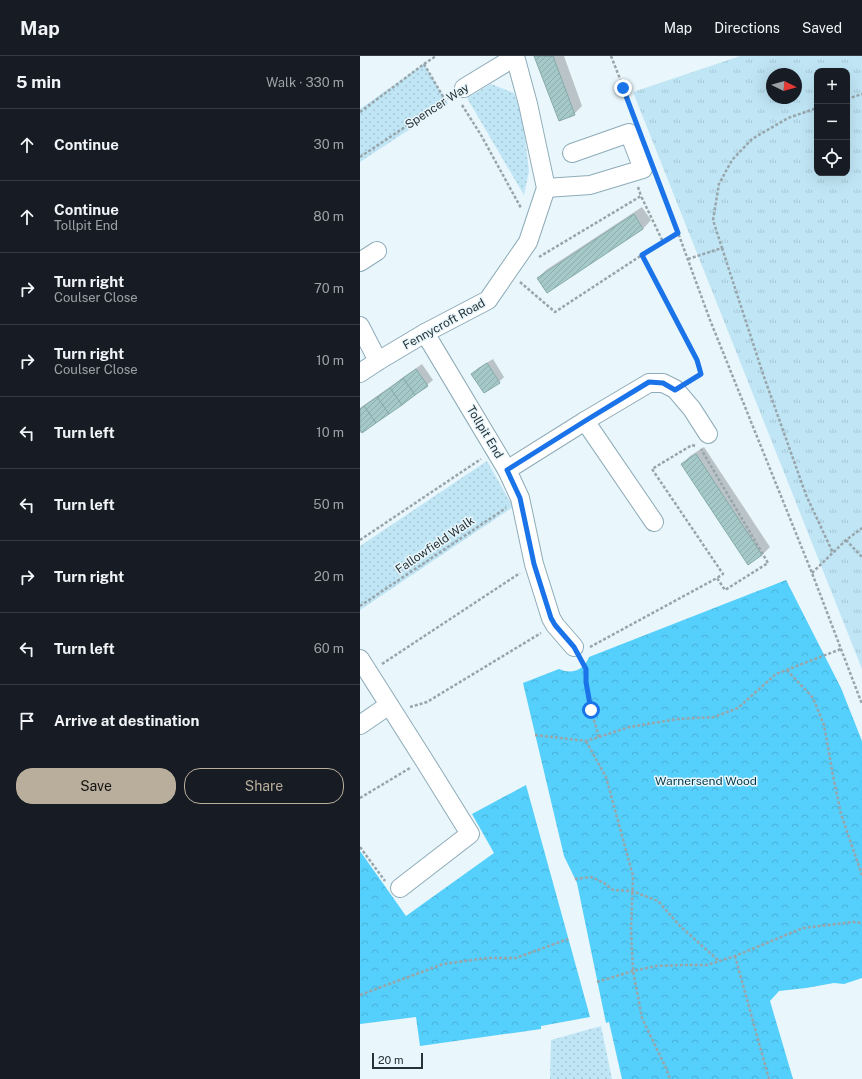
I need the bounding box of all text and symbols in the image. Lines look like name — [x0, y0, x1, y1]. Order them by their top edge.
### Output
text: Map — [20, 17, 60, 39]
text: Map — [664, 20, 692, 36]
text: Directions — [714, 20, 780, 36]
text: Saved — [802, 20, 842, 36]
north arrow — [766, 68, 802, 104]
map controls — [814, 68, 850, 176]
button: + — [814, 68, 850, 104]
text: 5 min — [16, 72, 61, 92]
text: Walk · 330 m — [266, 75, 344, 90]
route end — [614, 79, 632, 97]
street label: Spencer Way — [402, 80, 472, 132]
button: − — [814, 104, 850, 140]
icon: ahead — [16, 134, 38, 156]
text: Continue — [54, 136, 119, 153]
text: 30 m — [314, 137, 344, 152]
button: locate — [814, 140, 850, 176]
text: Continue — [54, 201, 119, 218]
icon: ahead — [16, 206, 38, 228]
text: 80 m — [313, 209, 344, 224]
text: Tollpit End — [54, 218, 118, 233]
text: Turn right — [54, 273, 124, 290]
icon: right — [16, 278, 38, 300]
text: 70 m — [314, 281, 344, 296]
text: Coulser Close — [54, 290, 138, 305]
street label: Fennycroft Road — [401, 296, 487, 352]
text: Turn right — [54, 345, 124, 362]
icon: right — [16, 350, 38, 372]
text: 10 m — [316, 353, 344, 368]
text: Coulser Close — [54, 362, 138, 377]
street label: Tollpit End — [464, 403, 506, 461]
icon: left — [16, 422, 38, 444]
text: Turn left — [54, 424, 115, 441]
text: 10 m — [316, 425, 344, 440]
icon: left — [16, 494, 38, 516]
text: Turn left — [54, 496, 115, 513]
text: 50 m — [313, 497, 344, 512]
street label: Fallowfield Walk — [393, 513, 477, 577]
icon: right — [16, 566, 38, 588]
text: Turn right — [54, 568, 124, 585]
text: 20 m — [314, 569, 344, 584]
icon: left — [16, 638, 38, 660]
text: Turn left — [54, 640, 115, 657]
text: 60 m — [314, 641, 344, 656]
route start — [582, 701, 600, 719]
icon: arrive — [16, 710, 38, 732]
text: Arrive at destination — [54, 712, 199, 729]
button: Save — [16, 768, 176, 804]
button: Share — [184, 768, 344, 804]
park label: Warnersend Wood — [655, 774, 757, 788]
scale bar — [372, 1051, 423, 1070]
text: 20 m — [378, 1054, 403, 1066]

